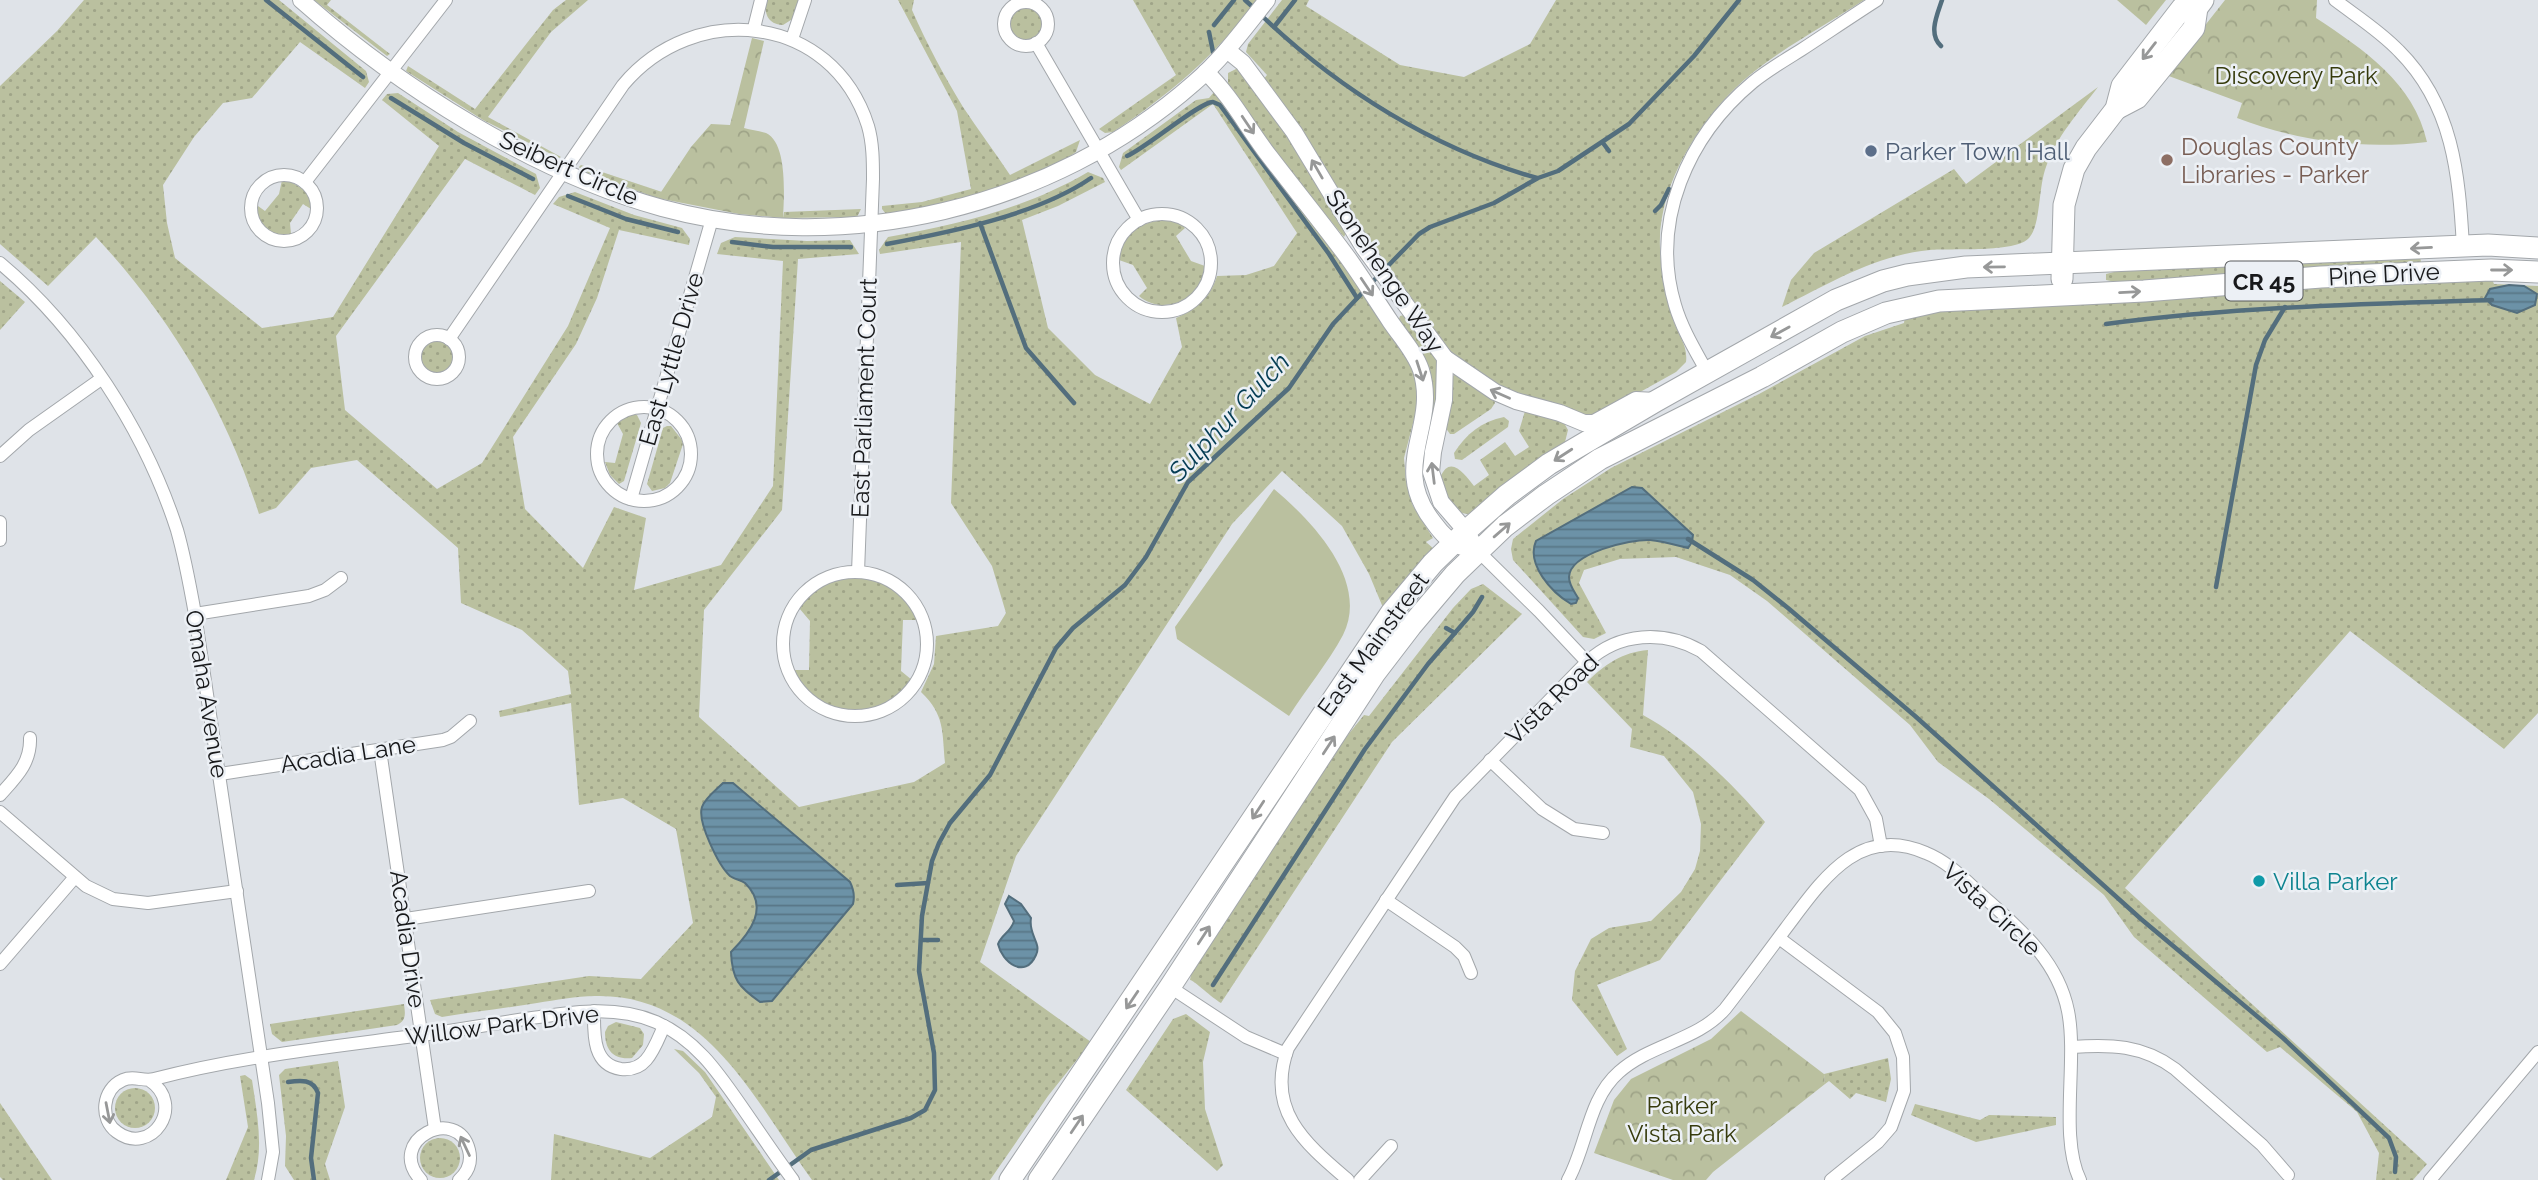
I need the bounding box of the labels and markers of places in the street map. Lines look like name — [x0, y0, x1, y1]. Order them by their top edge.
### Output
place label: Douglas County Libraries - Parker — [2181, 132, 2370, 189]
place label: Parker Town Hall — [1885, 137, 2070, 166]
marker: Parker Town Hall — [1863, 143, 1879, 159]
marker: Douglas County Libraries - Parker — [2159, 152, 2175, 168]
place label: Villa Parker — [2273, 867, 2398, 896]
marker: Villa Parker — [2251, 873, 2267, 889]

